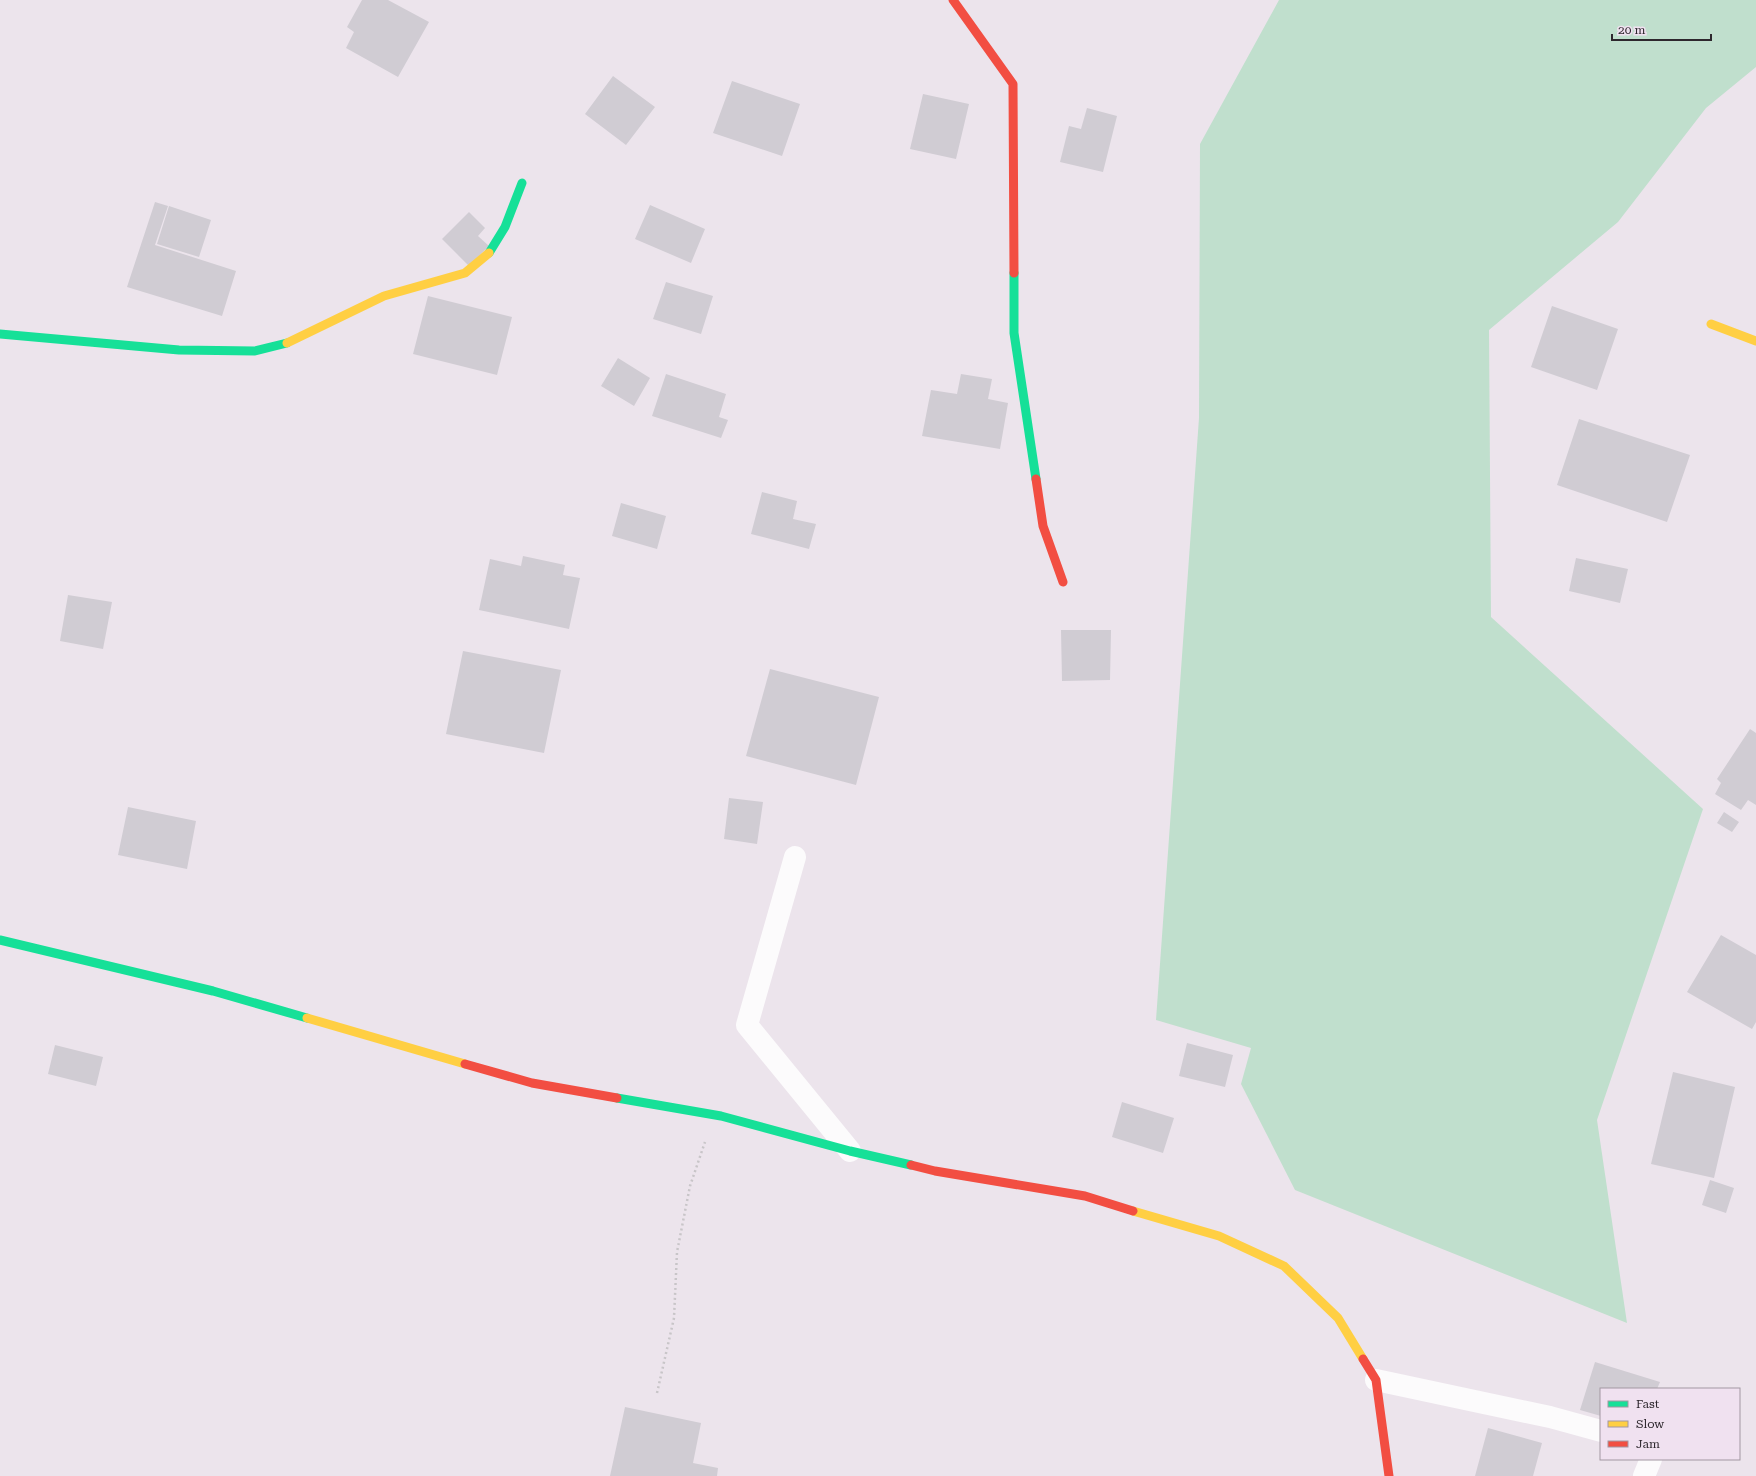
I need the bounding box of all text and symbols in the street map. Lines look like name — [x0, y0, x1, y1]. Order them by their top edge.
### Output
scale bar — [1612, 16, 1711, 42]
text: 20 m — [1618, 23, 1645, 37]
legend — [1600, 1388, 1740, 1460]
text: Fast — [1636, 1397, 1660, 1411]
text: Slow — [1636, 1417, 1664, 1431]
text: Jam — [1636, 1437, 1660, 1451]

